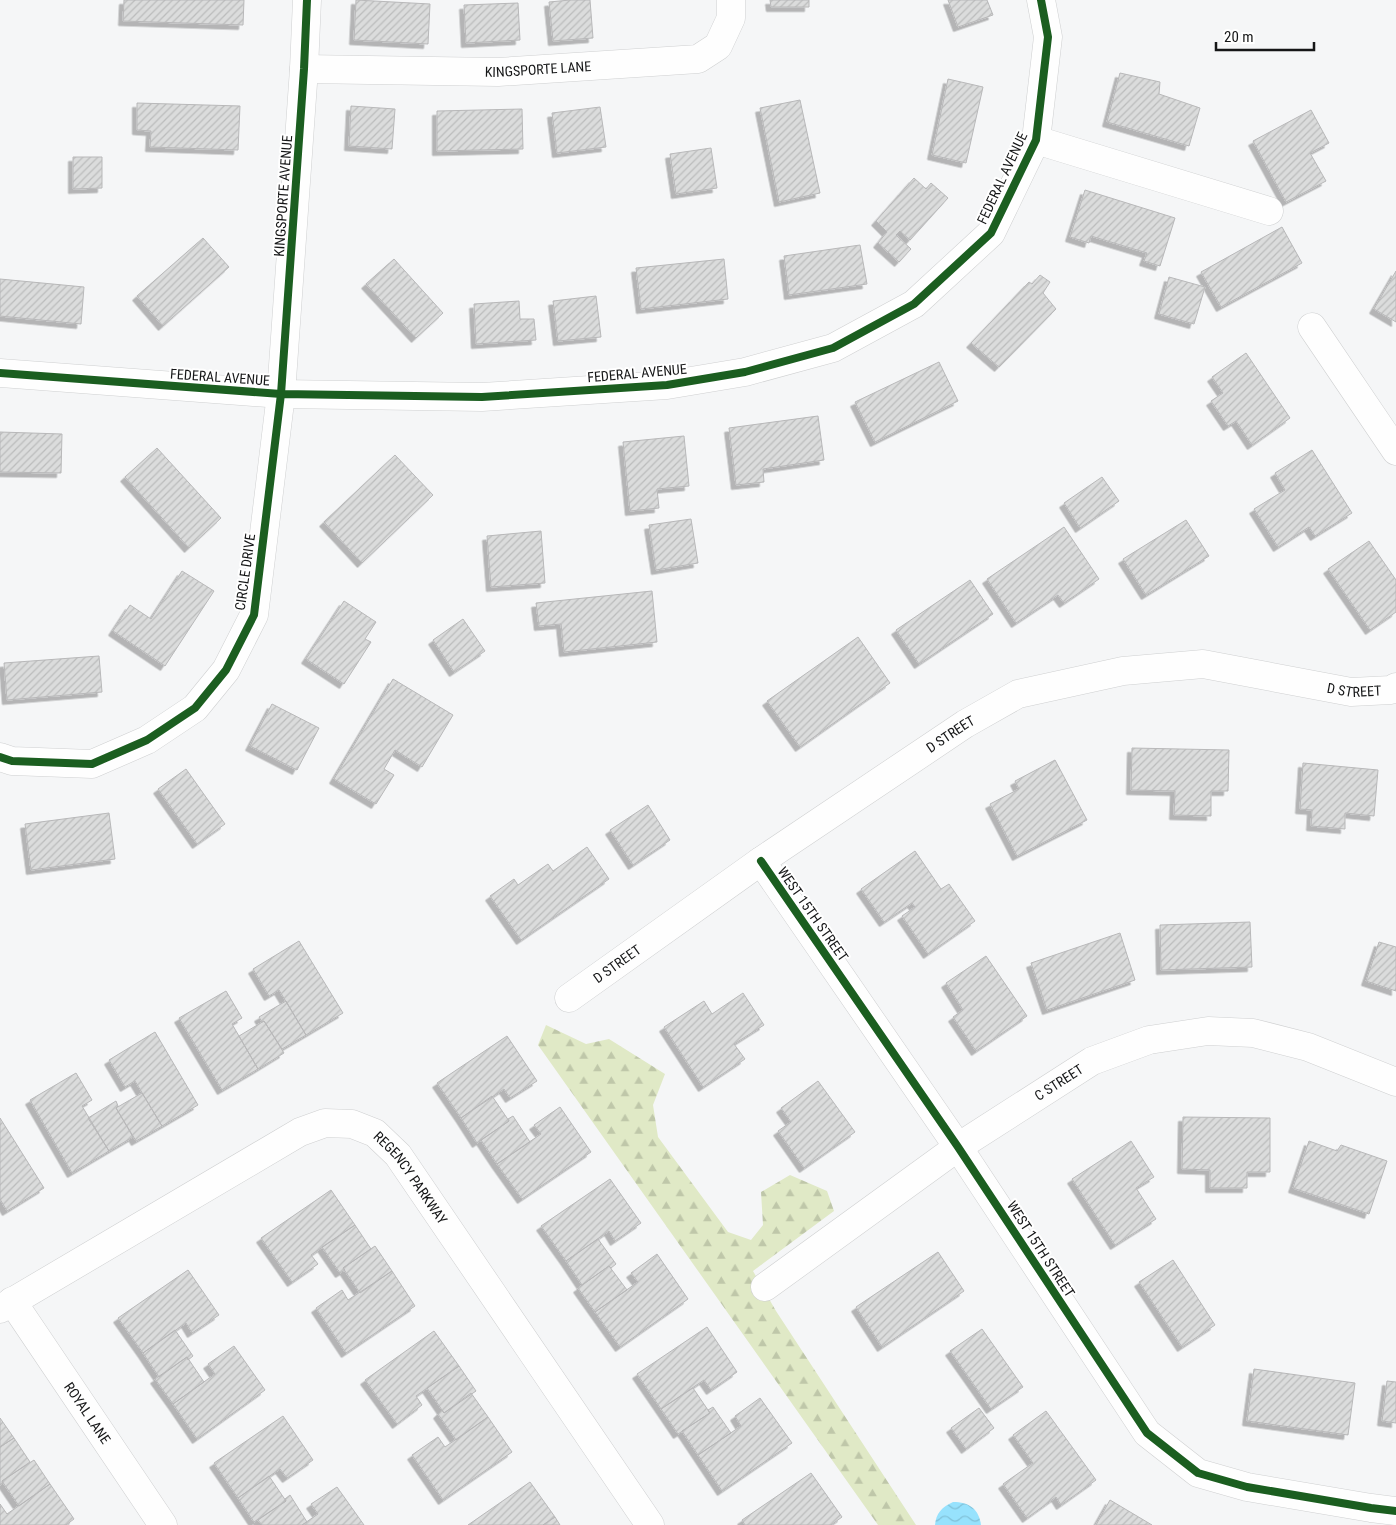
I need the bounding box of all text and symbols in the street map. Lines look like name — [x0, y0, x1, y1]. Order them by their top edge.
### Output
scale bar — [1216, 20, 1314, 52]
text: 20 m — [1224, 28, 1254, 46]
street label: KINGSPORTE LANE — [485, 58, 592, 80]
street label: FEDERAL AVENUE — [974, 129, 1030, 227]
street label: KINGSPORTE AVENUE — [271, 135, 295, 257]
street label: FEDERAL AVENUE — [587, 361, 687, 385]
street label: FEDERAL AVENUE — [170, 366, 270, 388]
street label: CIRCLE DRIVE — [232, 533, 258, 611]
street label: D STREET — [1326, 680, 1382, 700]
street label: D STREET — [923, 712, 977, 756]
street label: WEST 15TH STREET — [774, 864, 852, 964]
street label: D STREET — [590, 941, 644, 986]
street label: C STREET — [1031, 1061, 1086, 1104]
street label: REGENCY PARKWAY — [370, 1128, 451, 1227]
street label: WEST 15TH STREET — [1004, 1198, 1078, 1300]
street label: ROYAL LANE — [61, 1379, 114, 1447]

